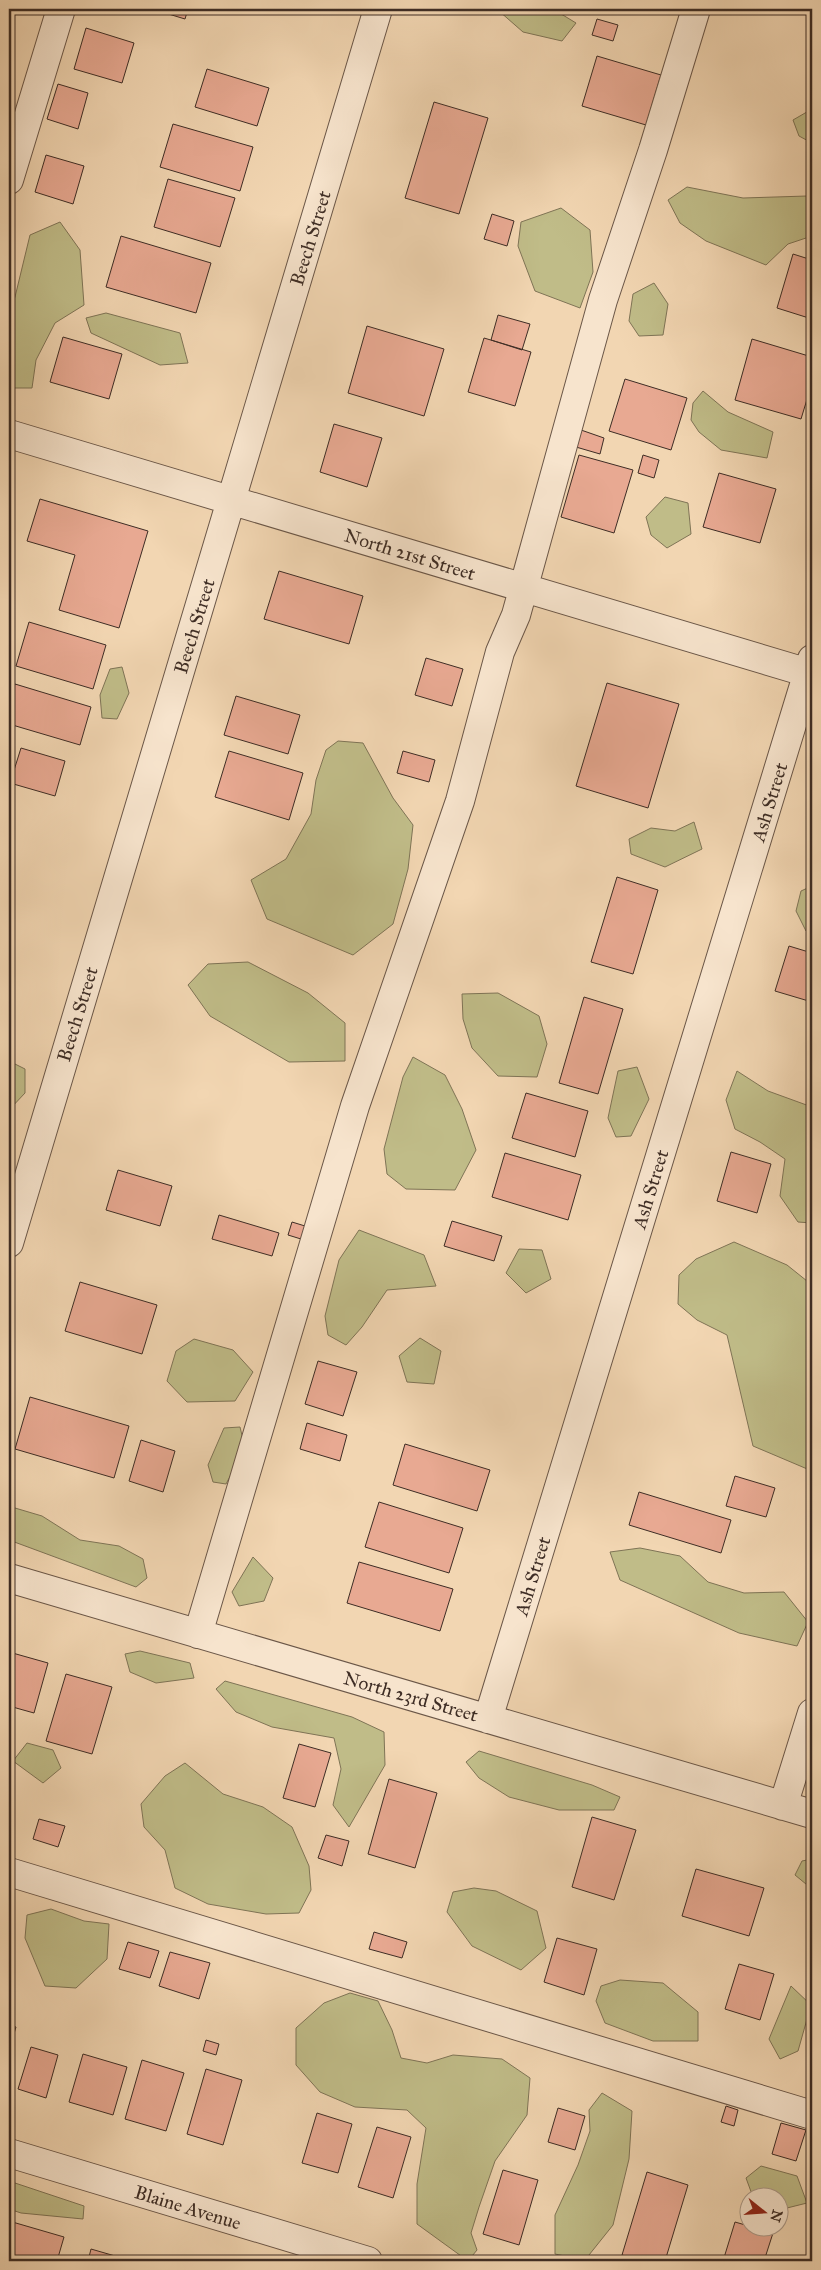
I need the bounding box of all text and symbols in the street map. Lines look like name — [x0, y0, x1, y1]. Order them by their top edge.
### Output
street label: Beech Street — [285, 188, 336, 288]
street label: North 21st Street — [342, 524, 478, 585]
street label: Beech Street — [169, 576, 220, 676]
street label: Ash Street — [746, 760, 792, 845]
street label: Beech Street — [52, 964, 103, 1064]
street label: Ash Street — [627, 1147, 673, 1232]
street label: Ash Street — [509, 1534, 555, 1619]
street label: North 23rd Street — [341, 1666, 481, 1727]
street label: Blaine Avenue — [132, 2180, 244, 2235]
north arrow — [738, 2188, 788, 2238]
text: N — [766, 2207, 786, 2224]

